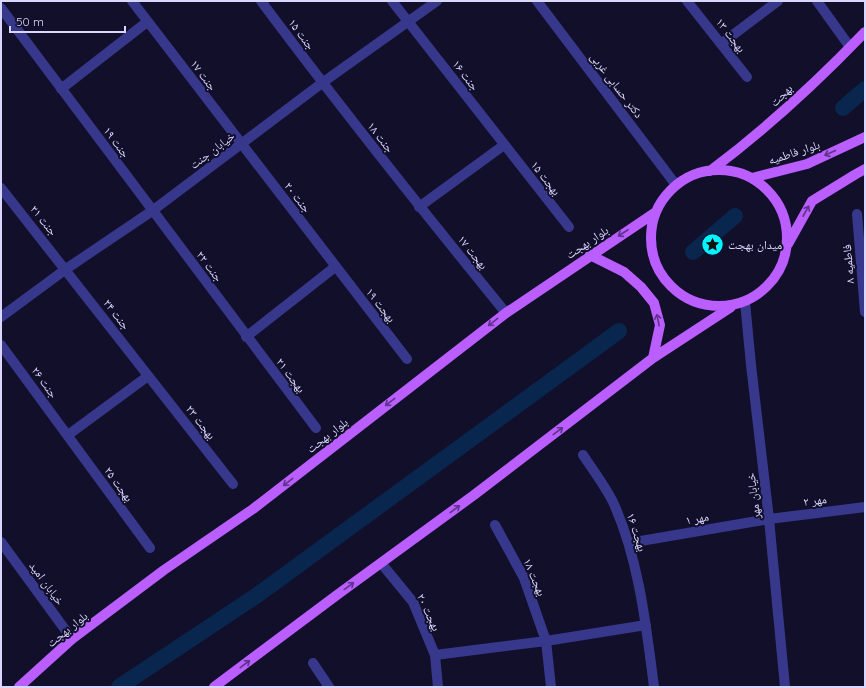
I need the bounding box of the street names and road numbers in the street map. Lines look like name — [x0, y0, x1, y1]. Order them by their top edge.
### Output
street label: بهجت ۱۳ — [713, 15, 749, 56]
street label: جنت ۱۵ — [285, 16, 319, 53]
street label: دکتر حسابی غربی — [587, 49, 647, 121]
street label: جنت ۱۷ — [187, 57, 221, 94]
street label: جنت ۱۶ — [449, 57, 483, 94]
street label: بهجت — [767, 81, 796, 110]
street label: جنت ۱۸ — [364, 119, 398, 156]
street label: جنت ۱۹ — [100, 124, 134, 161]
street label: خیابان جنت — [186, 128, 238, 172]
street label: بلوار فاطمیه — [766, 137, 822, 168]
street label: بهجت ۱۵ — [528, 158, 564, 199]
street label: جنت ۲۰ — [281, 179, 315, 216]
street label: جنت ۲۱ — [27, 202, 61, 239]
street label: بلوار بهجت — [563, 222, 611, 262]
street label: بهجت ۱۷ — [454, 232, 491, 272]
street label: فاطمیه ۸ — [839, 244, 857, 284]
street label: جنت ۲۲ — [193, 248, 227, 285]
street label: بهجت ۱۹ — [363, 285, 399, 326]
street label: جنت ۲۴ — [100, 296, 134, 333]
street label: بهجت ۲۱ — [273, 355, 309, 396]
street label: جنت ۲۶ — [29, 363, 62, 401]
street label: بهجت ۲۳ — [183, 402, 219, 443]
street label: بلوار بهجت — [303, 414, 351, 456]
street label: بهجت ۲۵ — [101, 464, 137, 505]
street label: خیابان مهر — [743, 472, 764, 521]
street label: مهر ۲ — [802, 491, 828, 509]
street label: مهر ۱ — [684, 509, 710, 527]
street label: بهجت ۱۶ — [623, 511, 650, 553]
street label: بهجت ۱۸ — [520, 556, 550, 598]
street label: خیابان امید — [26, 558, 68, 608]
street label: بهجت ۲۰ — [413, 591, 444, 633]
street label: بلوار بهجت — [44, 608, 91, 650]

